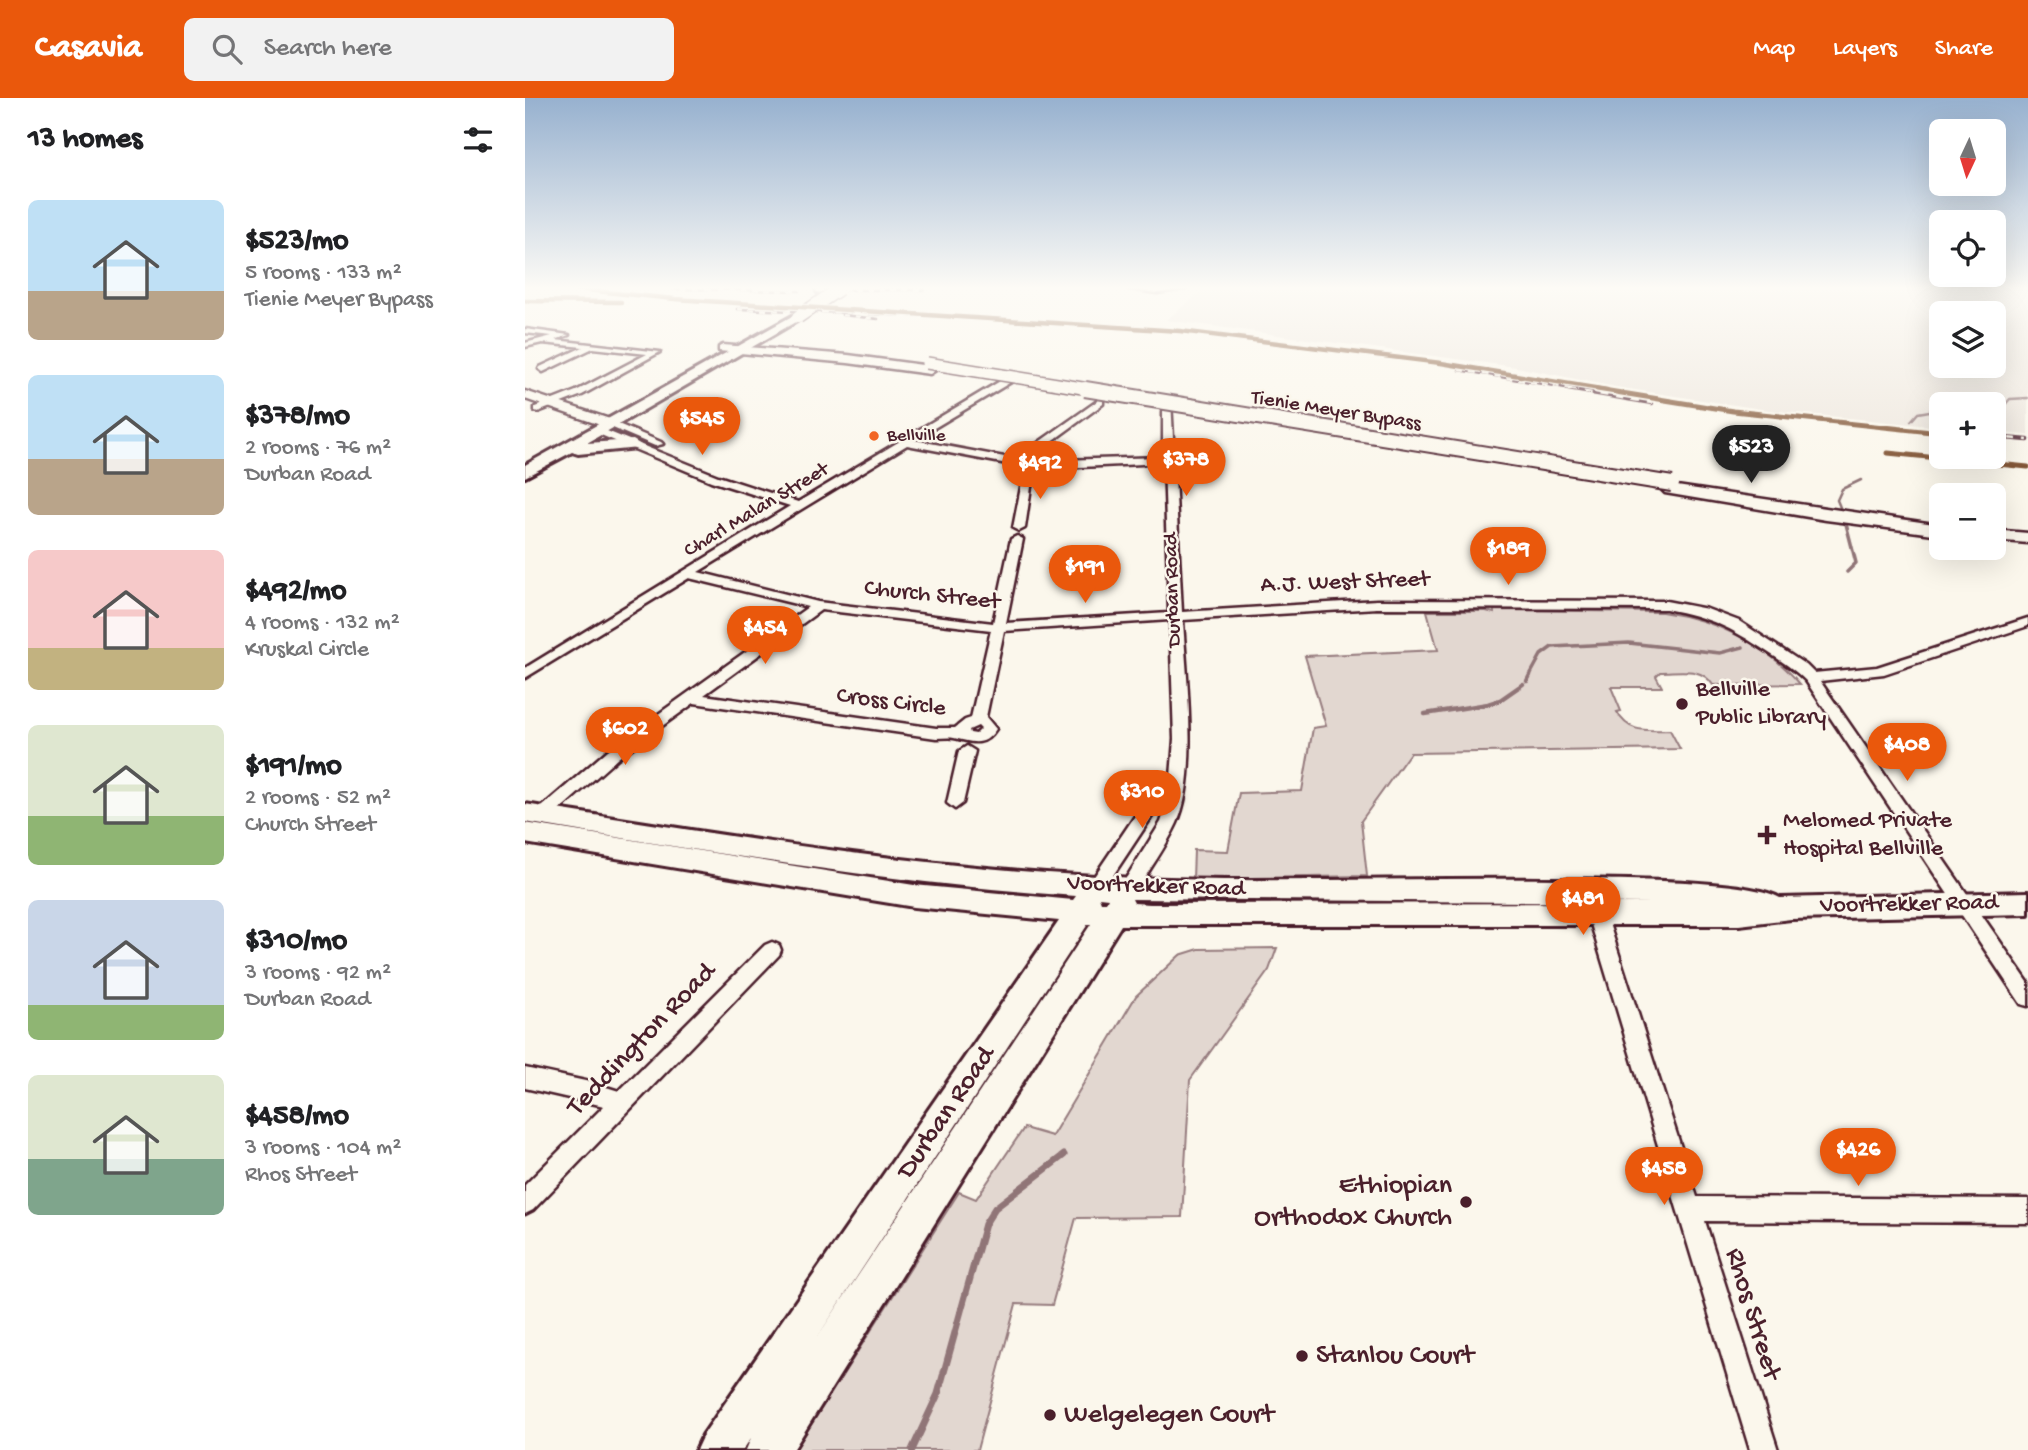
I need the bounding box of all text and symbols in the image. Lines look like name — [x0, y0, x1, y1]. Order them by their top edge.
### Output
search box — [184, 18, 674, 81]
text: Casavia — [35, 30, 142, 68]
icon: search — [208, 30, 246, 68]
text: Search here — [264, 34, 392, 65]
text: Map — [1753, 35, 1795, 64]
text: Layers — [1833, 35, 1897, 64]
text: Share — [1935, 35, 1993, 64]
north arrow — [1929, 119, 2005, 196]
map controls — [1929, 119, 2006, 560]
icon: filters — [459, 121, 497, 159]
text: 13 homes — [28, 123, 142, 158]
button: locate — [1929, 210, 2006, 287]
text: $523/mo — [245, 225, 349, 260]
icon: home — [84, 228, 168, 312]
text: 5 rooms · 133 m² — [245, 260, 402, 287]
text: Tienie Meyer Bypass — [245, 287, 433, 314]
button: layers — [1929, 301, 2006, 378]
street label: Tienie Meyer Bypass — [1248, 386, 1424, 438]
button: + — [1929, 392, 2006, 469]
pin: $545 — [661, 398, 743, 457]
text: $378/mo — [245, 400, 350, 435]
icon: home — [84, 403, 168, 487]
text: $545 — [679, 406, 725, 433]
place label: Bellville — [886, 425, 946, 448]
pin: $523 — [1710, 426, 1792, 485]
marker: Bellville — [867, 429, 881, 443]
text: $523 — [1728, 434, 1774, 461]
text: 2 rooms · 76 m² — [245, 435, 391, 462]
pin: $378 — [1145, 438, 1227, 498]
pin: $492 — [999, 442, 1081, 501]
text: $378 — [1163, 447, 1209, 474]
text: $492 — [1018, 450, 1062, 477]
street label: Charl Malan Street — [680, 457, 836, 564]
text: Durban Road — [245, 462, 370, 489]
button: − — [1929, 483, 2006, 560]
pin: $189 — [1467, 528, 1549, 587]
street label: Durban Road — [1159, 531, 1189, 650]
text: $189 — [1486, 536, 1530, 563]
pin: $191 — [1044, 546, 1126, 605]
text: $191 — [1065, 554, 1105, 581]
street label: A.J. West Street — [1260, 565, 1432, 600]
street label: Church Street — [863, 574, 1004, 618]
text: $492/mo — [245, 575, 346, 610]
icon: home — [84, 578, 168, 662]
pin: $454 — [724, 606, 806, 666]
text: 4 rooms · 132 m² — [245, 610, 400, 637]
text: $454 — [743, 615, 787, 642]
text: Kruskal Circle — [245, 637, 369, 664]
place label: Bellville Public Library — [1695, 676, 1826, 733]
street label: Cross Circle — [835, 682, 948, 724]
marker: Bellville Public Library — [1674, 696, 1690, 712]
pin: $602 — [584, 708, 666, 767]
text: $602 — [602, 716, 648, 743]
pin: $408 — [1866, 724, 1948, 783]
text: $408 — [1884, 732, 1930, 759]
text: $191/mo — [245, 750, 342, 785]
icon: home — [84, 753, 168, 837]
pin: $310 — [1101, 770, 1183, 830]
text: $310 — [1120, 779, 1164, 806]
text: 2 rooms · 52 m² — [245, 785, 391, 812]
place label: Melomed Private Hospital Bellville — [1783, 807, 1953, 864]
text: Church Street — [245, 812, 376, 839]
marker: Melomed Private Hospital Bellville — [1757, 825, 1777, 845]
street label: Voortrekker Road — [1066, 869, 1247, 905]
pin: $481 — [1542, 878, 1624, 937]
text: $481 — [1561, 886, 1605, 913]
street label: Voortrekker Road — [1819, 889, 2000, 921]
text: $310/mo — [245, 925, 347, 960]
icon: home — [84, 928, 168, 1012]
street label: Teddington Road — [559, 955, 725, 1125]
text: 3 rooms · 92 m² — [245, 960, 391, 987]
text: Durban Road — [245, 987, 370, 1014]
street label: Durban Road — [890, 1038, 1005, 1187]
text: $458/mo — [245, 1100, 349, 1135]
icon: home — [84, 1103, 168, 1187]
pin: $426 — [1817, 1128, 1899, 1188]
text: 3 rooms · 104 m² — [245, 1135, 401, 1162]
text: $426 — [1836, 1137, 1880, 1164]
pin: $458 — [1623, 1148, 1705, 1207]
text: $458 — [1641, 1156, 1687, 1183]
text: Rhos Street — [245, 1162, 357, 1189]
place label: Ethiopian Orthodox Church — [1254, 1170, 1453, 1235]
marker: Ethiopian Orthodox Church — [1458, 1194, 1474, 1210]
street label: Rhos Street — [1716, 1244, 1788, 1386]
place label: Stanlou Court — [1316, 1340, 1476, 1373]
marker: Stanlou Court — [1294, 1348, 1310, 1364]
place label: Welgelegen Court — [1064, 1399, 1276, 1432]
marker: Welgelegen Court — [1042, 1407, 1058, 1423]

